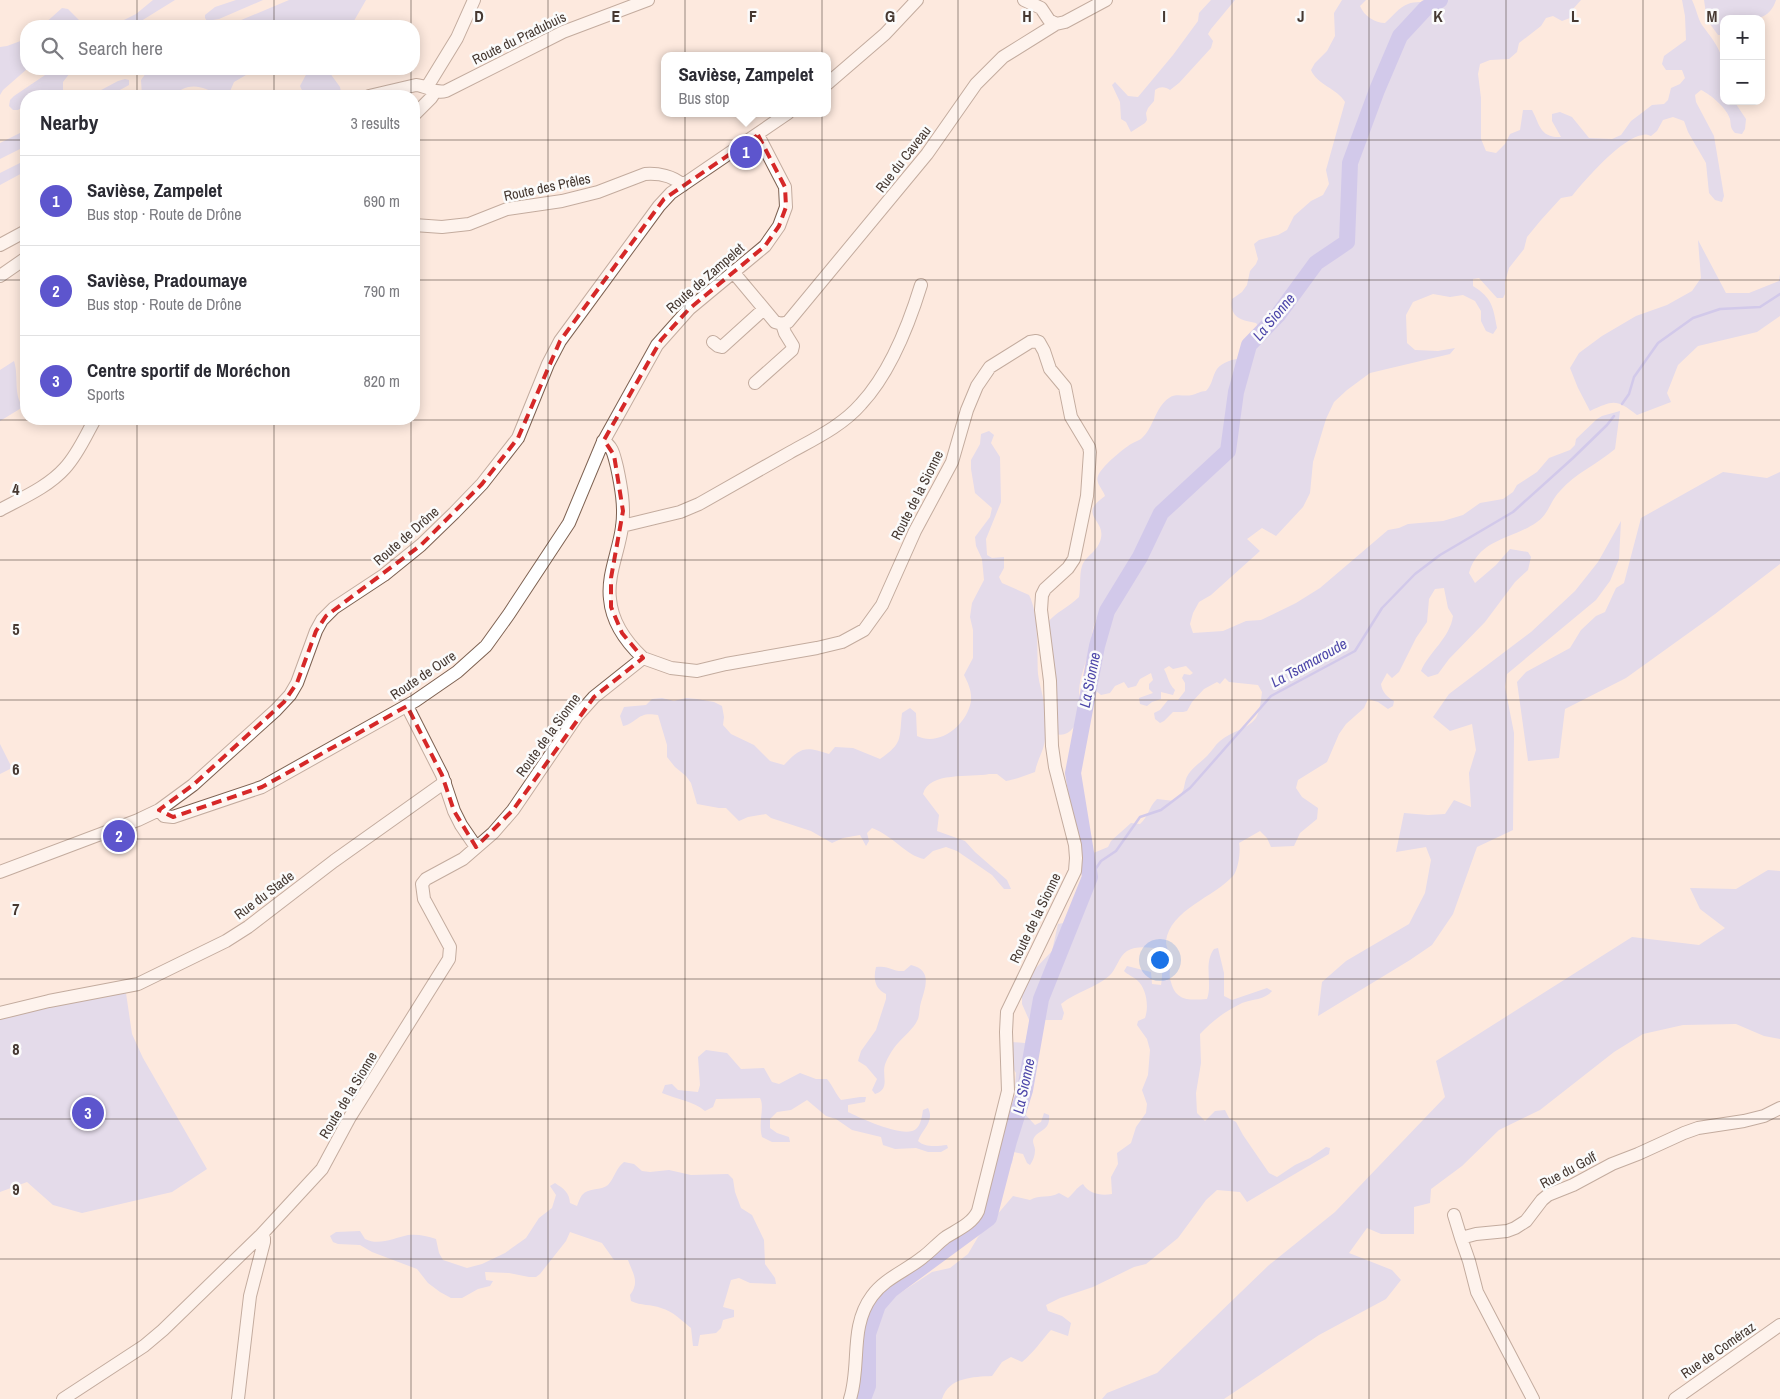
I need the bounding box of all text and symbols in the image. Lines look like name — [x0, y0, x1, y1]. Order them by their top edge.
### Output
text: D — [474, 5, 484, 27]
text: E — [612, 5, 621, 27]
text: F — [749, 5, 757, 27]
text: G — [885, 5, 895, 27]
text: H — [1022, 5, 1032, 27]
text: I — [1162, 5, 1166, 27]
text: J — [1297, 5, 1305, 27]
text: K — [1433, 5, 1443, 27]
text: L — [1571, 5, 1579, 27]
text: M — [1707, 5, 1718, 27]
street label: Route du Pradubuis — [469, 7, 569, 68]
map controls — [1720, 15, 1765, 105]
button: + — [1720, 15, 1765, 60]
search box — [20, 20, 420, 75]
icon: search — [38, 34, 66, 62]
text: Search here — [78, 35, 163, 61]
popup — [661, 52, 831, 117]
button: − — [1720, 60, 1765, 105]
text: Savièse, Zampelet — [678, 61, 814, 87]
text: Bus stop — [678, 87, 730, 109]
text: Nearby — [40, 108, 98, 137]
text: 3 results — [350, 112, 400, 134]
street label: Rue du Caveau — [871, 122, 935, 196]
pin: 1 — [730, 133, 762, 171]
street label: Route des Prêles — [502, 169, 592, 205]
text: Savièse, Zampelet — [87, 177, 222, 203]
text: 1 — [52, 190, 60, 212]
text: 690 m — [364, 190, 400, 212]
text: Bus stop · Route de Drône — [87, 203, 242, 225]
street label: Route de Zampelet — [662, 239, 748, 317]
text: Savièse, Pradoumaye — [87, 267, 247, 293]
text: 2 — [52, 280, 60, 302]
text: 790 m — [364, 280, 400, 302]
water label: La Sionne — [1248, 288, 1300, 345]
text: Bus stop · Route de Drône — [87, 293, 242, 315]
text: Centre sportif de Moréchon — [87, 357, 290, 383]
text: 3 — [52, 370, 60, 392]
text: 820 m — [364, 370, 400, 392]
text: Sports — [87, 383, 125, 405]
street label: Route de la Sionne — [887, 447, 947, 543]
text: 4 — [12, 478, 20, 500]
street label: Route de Drône — [370, 503, 442, 569]
text: 5 — [12, 618, 20, 640]
water label: La Tsamaroude — [1267, 633, 1351, 692]
street label: Route de Oure — [387, 646, 459, 704]
water label: La Sionne — [1074, 650, 1105, 709]
street label: Route de la Sionne — [512, 690, 584, 780]
text: 6 — [12, 758, 20, 780]
pin: 2 — [103, 817, 135, 855]
street label: Rue du Stade — [231, 867, 297, 923]
street label: Route de la Sionne — [1005, 870, 1065, 966]
text: 7 — [12, 898, 20, 920]
your location — [1147, 947, 1173, 973]
text: 8 — [12, 1038, 20, 1060]
street label: Route de la Sionne — [315, 1048, 381, 1142]
water label: La Sionne — [1007, 1056, 1040, 1116]
pin: 3 — [72, 1094, 104, 1132]
street label: Rue du Golf — [1537, 1147, 1600, 1192]
text: 9 — [12, 1178, 20, 1200]
street label: Rue de Coméraz — [1677, 1318, 1759, 1382]

